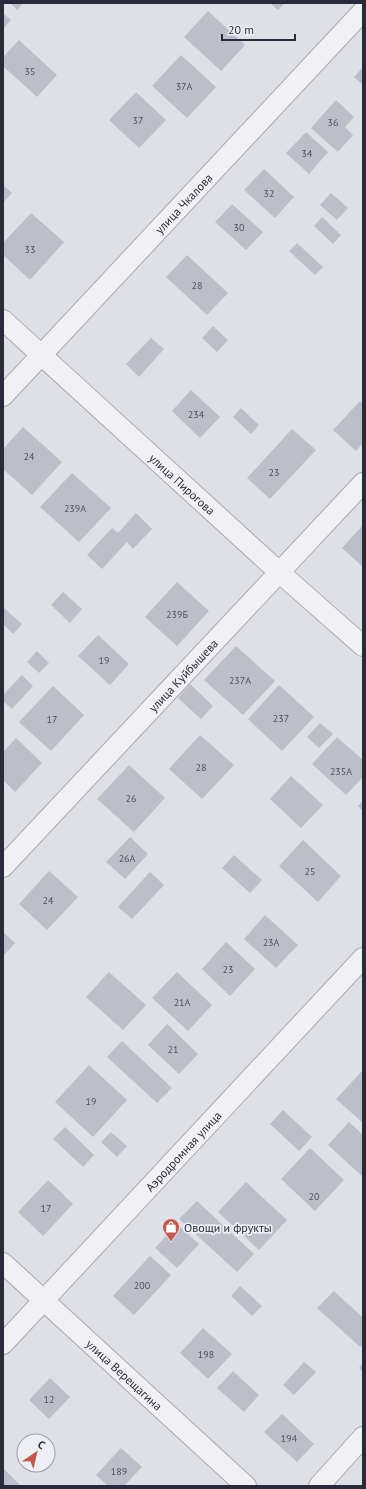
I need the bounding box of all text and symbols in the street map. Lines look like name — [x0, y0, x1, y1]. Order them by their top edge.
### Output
scale bar — [222, 16, 295, 42]
text: 20 m — [228, 22, 254, 37]
house number: 35 — [25, 65, 35, 78]
house number: 37А — [176, 80, 193, 93]
house number: 37 — [133, 114, 143, 127]
house number: 36 — [328, 116, 338, 129]
house number: 34 — [302, 147, 313, 160]
street label: улица Чкалова — [151, 170, 215, 236]
house number: 32 — [264, 187, 274, 200]
house number: 30 — [234, 221, 245, 234]
house number: 33 — [25, 243, 35, 256]
house number: 28 — [192, 279, 202, 292]
house number: 234 — [188, 408, 205, 421]
house number: 24 — [24, 450, 35, 463]
street label: улица Пирогова — [146, 450, 219, 518]
house number: 23 — [269, 466, 279, 479]
house number: 239А — [64, 502, 86, 515]
house number: 239Б — [166, 608, 188, 621]
street label: улица Куйбышева — [145, 635, 221, 715]
house number: 19 — [99, 654, 109, 667]
house number: 237А — [229, 674, 251, 687]
house number: 237 — [273, 712, 289, 725]
house number: 17 — [47, 713, 57, 726]
house number: 28 — [196, 761, 206, 774]
house number: 235А — [330, 765, 352, 778]
house number: 26 — [126, 792, 136, 805]
house number: 26А — [119, 852, 136, 865]
house number: 25 — [305, 865, 315, 878]
house number: 24 — [43, 894, 54, 907]
house number: 23А — [263, 936, 280, 949]
house number: 23 — [223, 963, 233, 976]
house number: 21А — [174, 996, 191, 1009]
house number: 21 — [168, 1043, 178, 1056]
house number: 19 — [86, 1095, 96, 1108]
street label: Аэродромная улица — [142, 1108, 224, 1194]
house number: 20 — [309, 1190, 320, 1203]
house number: 17 — [41, 1202, 51, 1215]
shop icon: Овощи и фрукты — [161, 1217, 181, 1242]
place label: Овощи и фрукты — [184, 1220, 272, 1235]
house number: 200 — [134, 1279, 151, 1292]
street label: улица Верещагина — [83, 1336, 166, 1413]
house number: 198 — [198, 1348, 214, 1361]
house number: 12 — [44, 1393, 54, 1406]
house number: 194 — [281, 1432, 298, 1445]
north arrow — [16, 1433, 56, 1473]
text: С — [35, 1437, 48, 1452]
house number: 189 — [111, 1465, 127, 1478]

